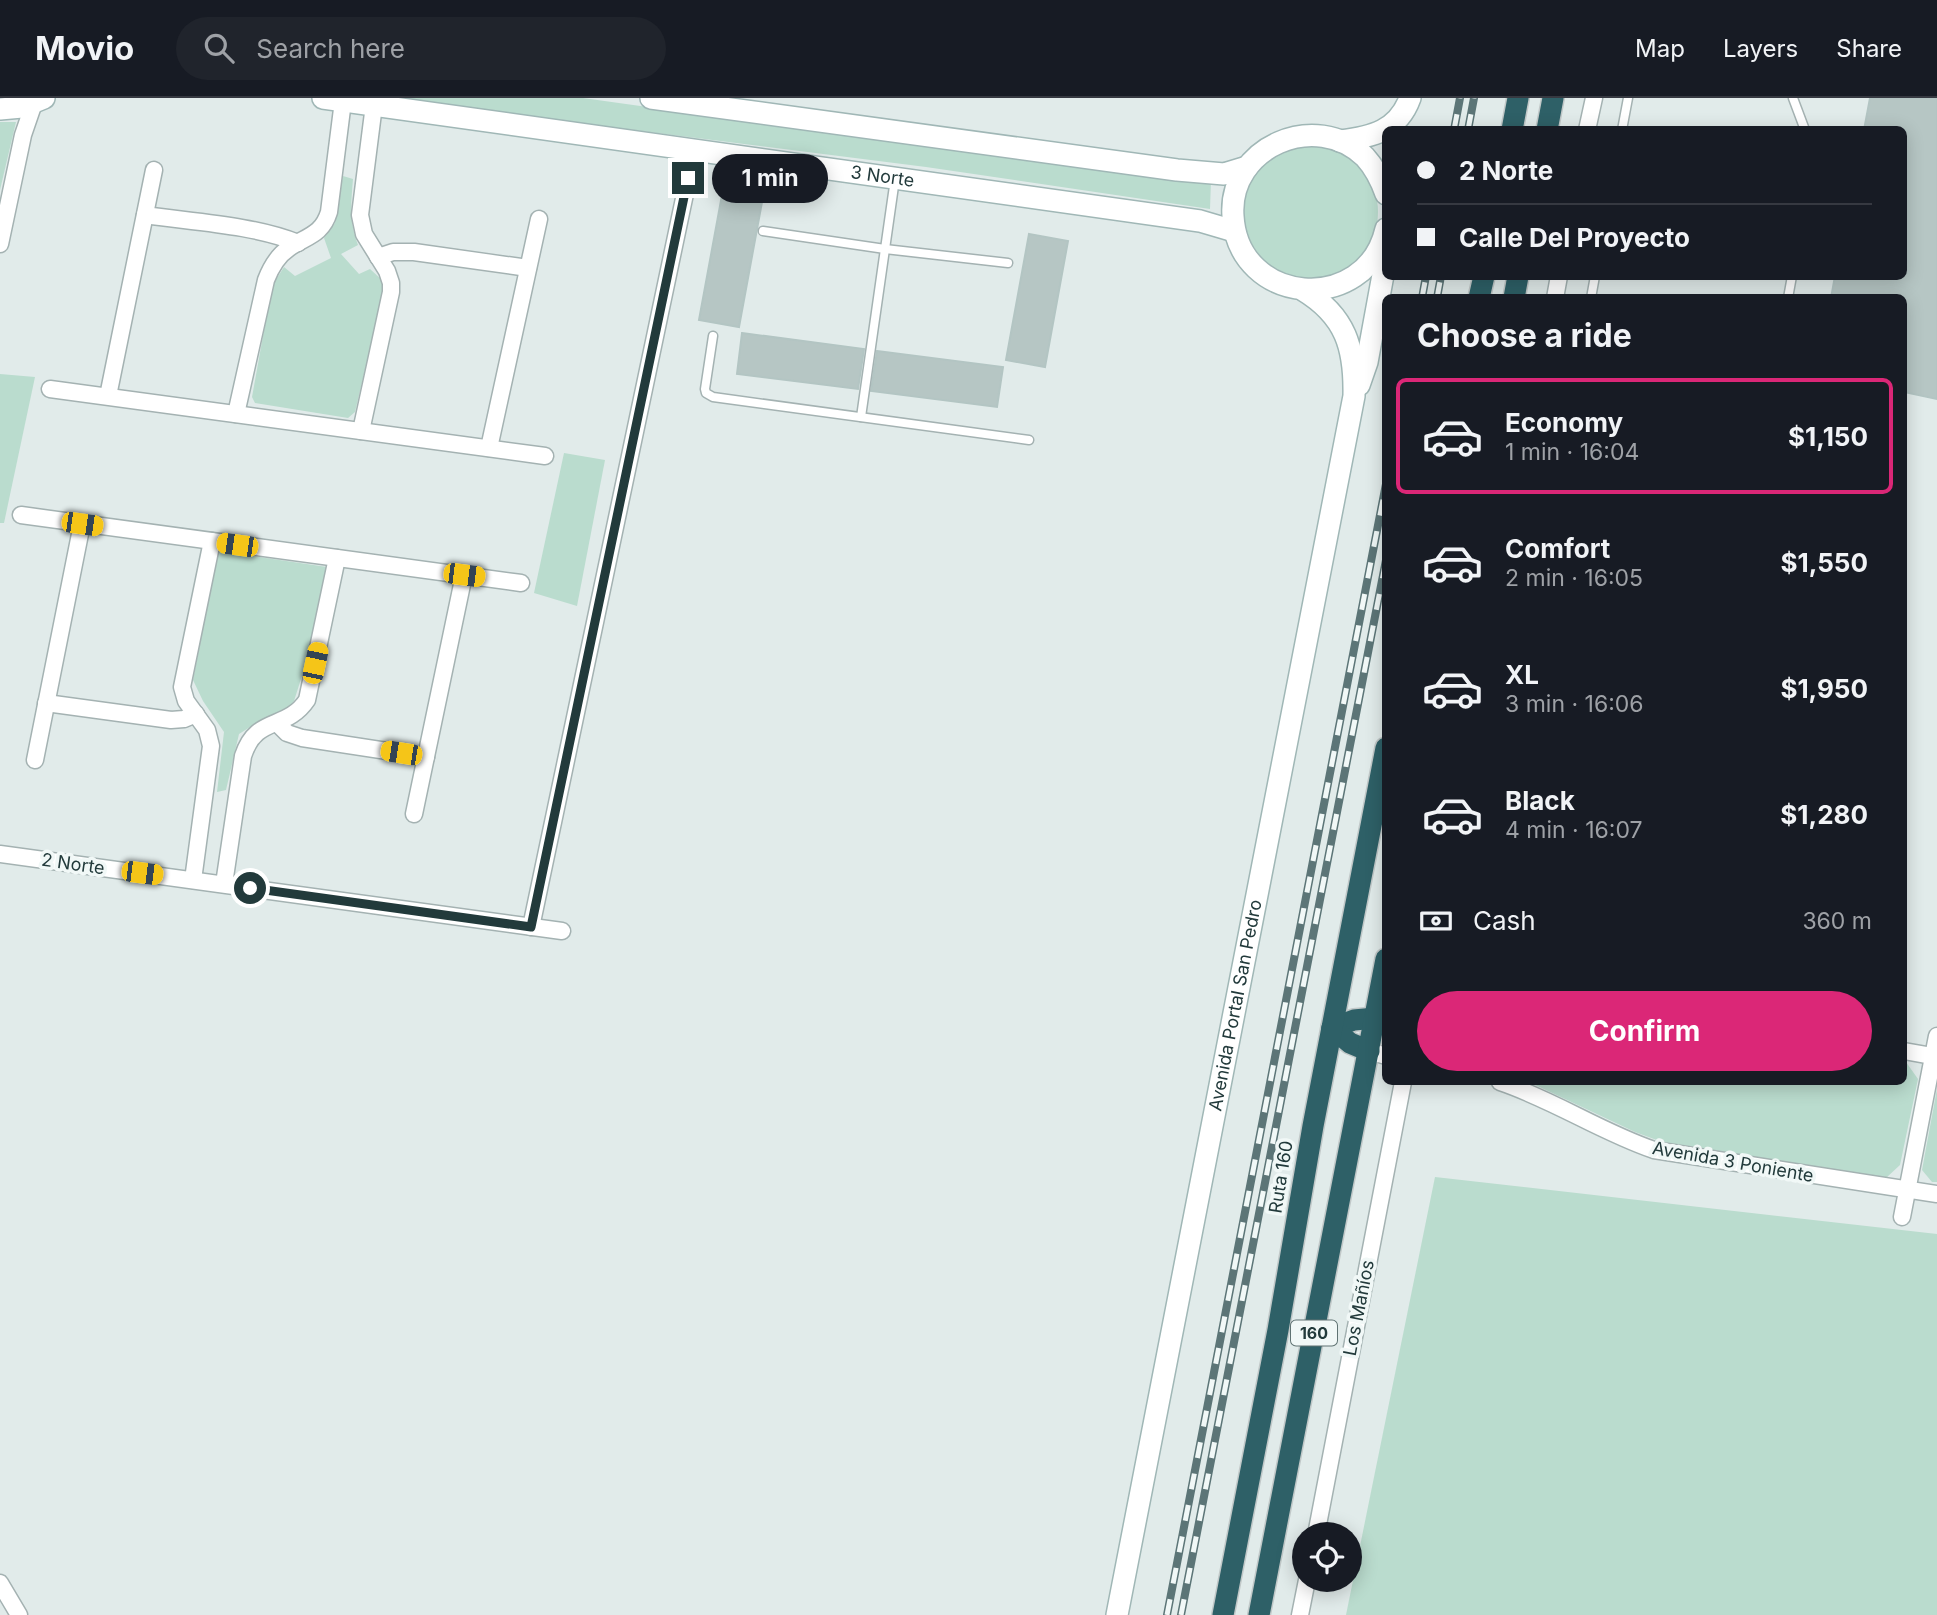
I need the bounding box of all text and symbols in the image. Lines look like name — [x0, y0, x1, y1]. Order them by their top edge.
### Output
search box — [176, 17, 666, 80]
text: Movio — [35, 28, 134, 68]
icon: search — [200, 29, 238, 67]
text: Search here — [256, 33, 405, 64]
text: Map — [1635, 34, 1685, 63]
text: Layers — [1723, 34, 1798, 63]
text: Share — [1836, 34, 1902, 63]
callout: 1 min — [712, 154, 828, 202]
text: 2 Norte — [1459, 155, 1553, 186]
street label: 3 Norte — [850, 161, 916, 191]
route end — [672, 162, 704, 194]
text: 1 min — [742, 164, 798, 192]
text: Calle Del Proyecto — [1459, 222, 1690, 253]
text: Choose a ride — [1417, 316, 1632, 355]
icon: car — [1421, 405, 1484, 468]
text: Economy — [1505, 407, 1623, 438]
text: $1,150 — [1788, 421, 1868, 452]
text: 1 min · 16:04 — [1505, 438, 1639, 466]
car — [60, 511, 105, 537]
icon: car — [1421, 531, 1484, 594]
car — [215, 532, 260, 558]
text: Comfort — [1505, 533, 1610, 564]
text: $1,550 — [1780, 547, 1868, 578]
car — [442, 562, 487, 588]
text: 2 min · 16:05 — [1505, 564, 1643, 592]
car — [301, 640, 330, 686]
icon: car — [1421, 657, 1484, 720]
text: XL — [1505, 659, 1539, 690]
text: $1,950 — [1780, 673, 1868, 704]
text: 3 min · 16:06 — [1505, 690, 1644, 718]
car — [379, 739, 424, 767]
icon: car — [1421, 783, 1484, 846]
text: Black — [1505, 785, 1575, 816]
text: $1,280 — [1780, 799, 1868, 830]
text: 4 min · 16:07 — [1505, 816, 1643, 844]
street label: 2 Norte — [40, 849, 106, 878]
car — [120, 860, 165, 886]
route start — [234, 872, 266, 904]
street label: Avenida Portal San Pedro — [1204, 898, 1266, 1113]
icon: cash — [1417, 902, 1455, 940]
text: Cash — [1473, 905, 1536, 936]
text: 360 m — [1802, 907, 1872, 935]
button: Confirm — [1417, 991, 1872, 1071]
street label: Avenida 3 Poniente — [1651, 1137, 1815, 1186]
street label: Ruta 160 — [1264, 1139, 1297, 1215]
street label: Los Mañíos — [1339, 1258, 1378, 1358]
road number: 160 — [1291, 1320, 1337, 1345]
map controls — [1292, 1522, 1362, 1592]
button: locate — [1292, 1522, 1362, 1592]

